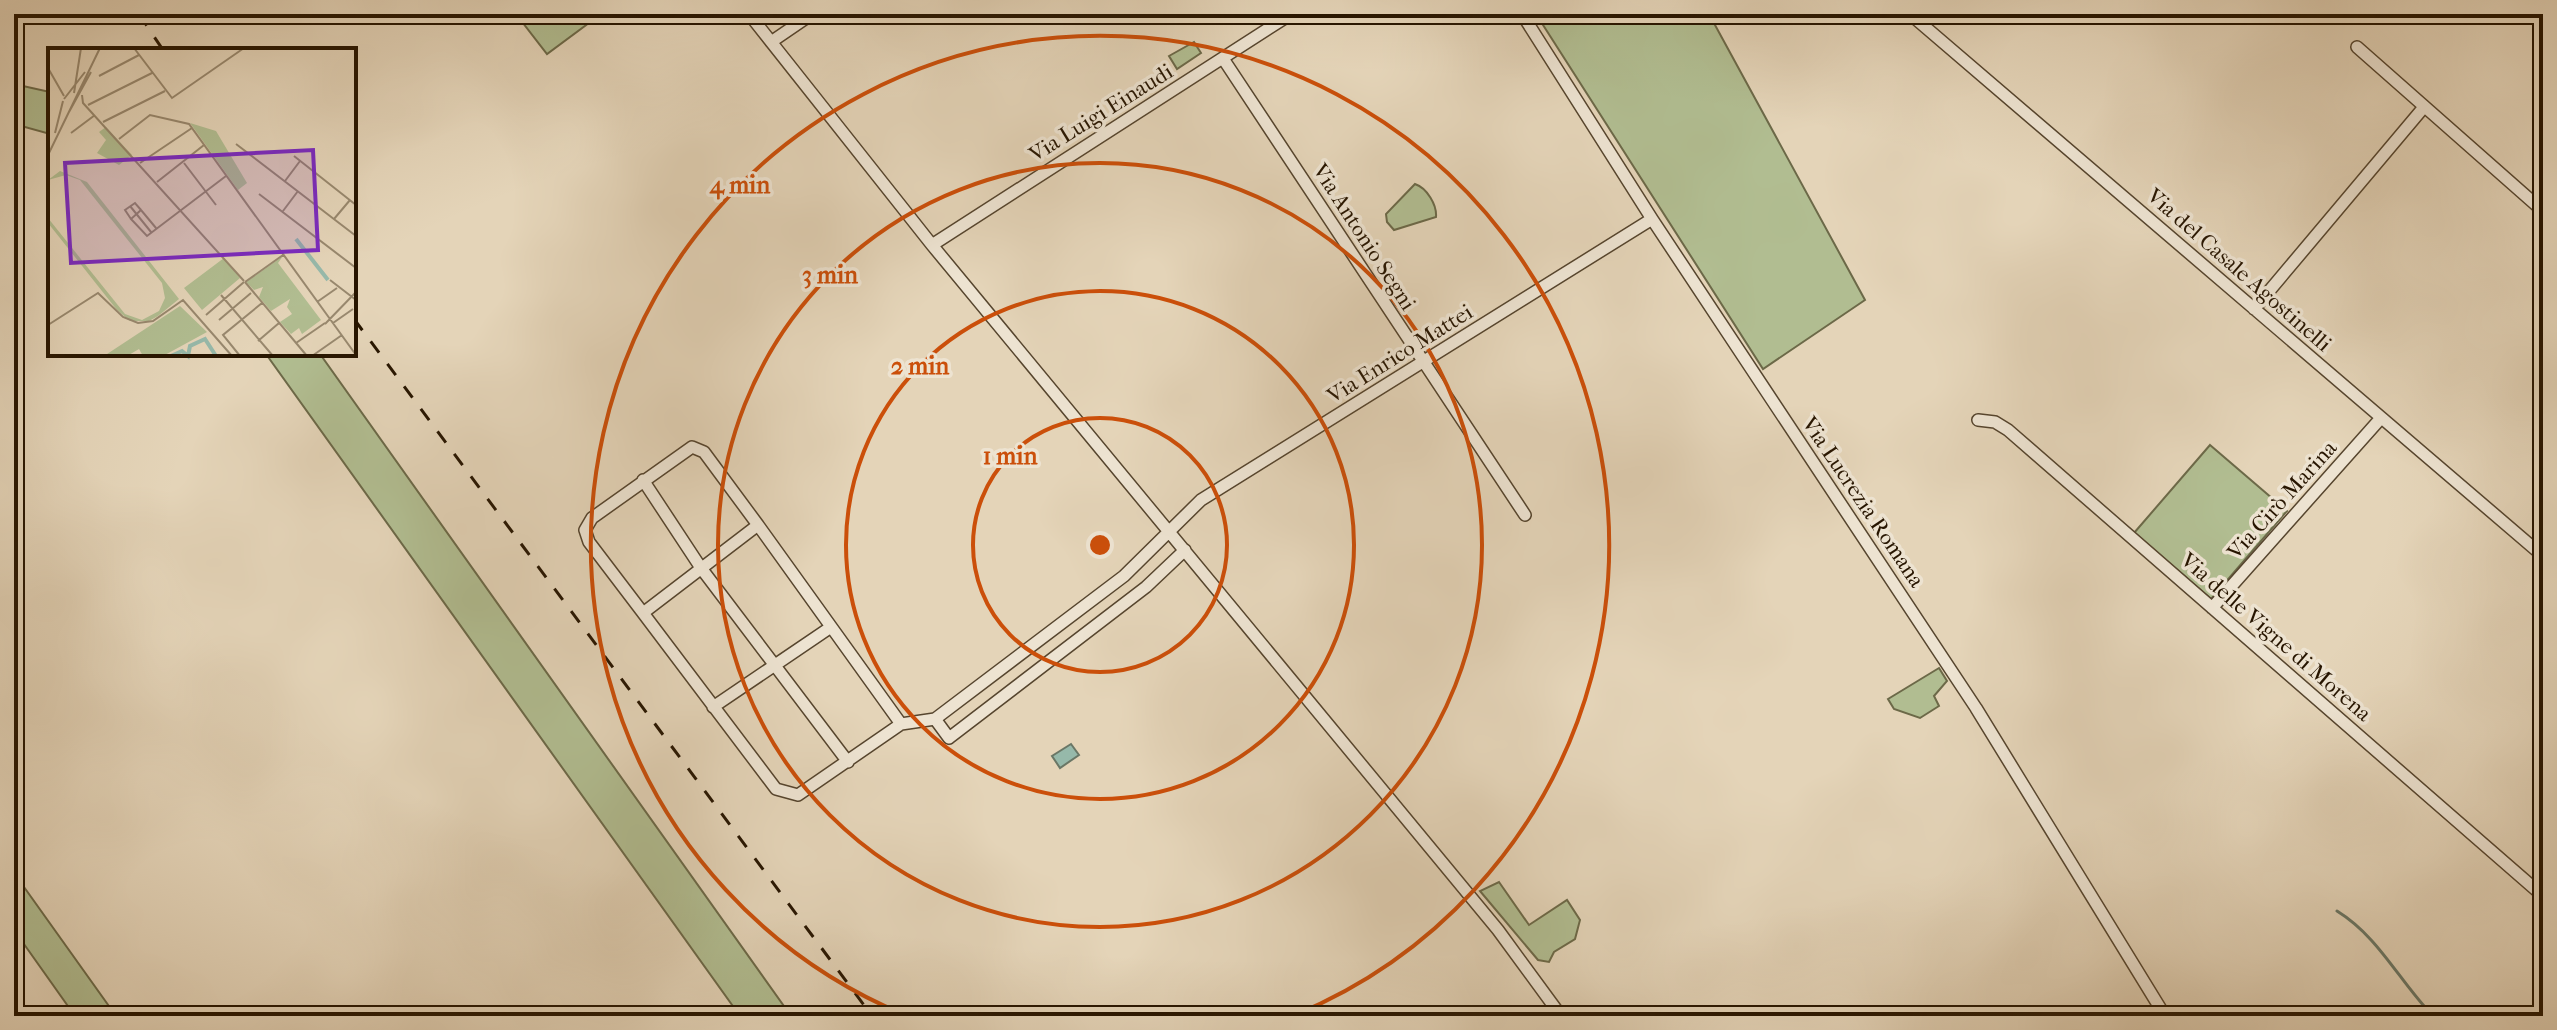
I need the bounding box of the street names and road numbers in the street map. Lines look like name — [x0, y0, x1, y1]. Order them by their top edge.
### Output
street label: Via Luigi Einaudi — [1024, 58, 1178, 168]
street label: Via Antonio Segni — [1306, 158, 1421, 316]
street label: Via del Casale Agostinelli — [2141, 182, 2337, 357]
street label: Via Enrico Mattei — [1322, 299, 1478, 410]
street label: Via Lucrezia Romana — [1796, 411, 1930, 593]
street label: Via Cirò Marina — [2221, 435, 2343, 566]
street label: Via delle Vigne di Morena — [2175, 547, 2377, 727]

